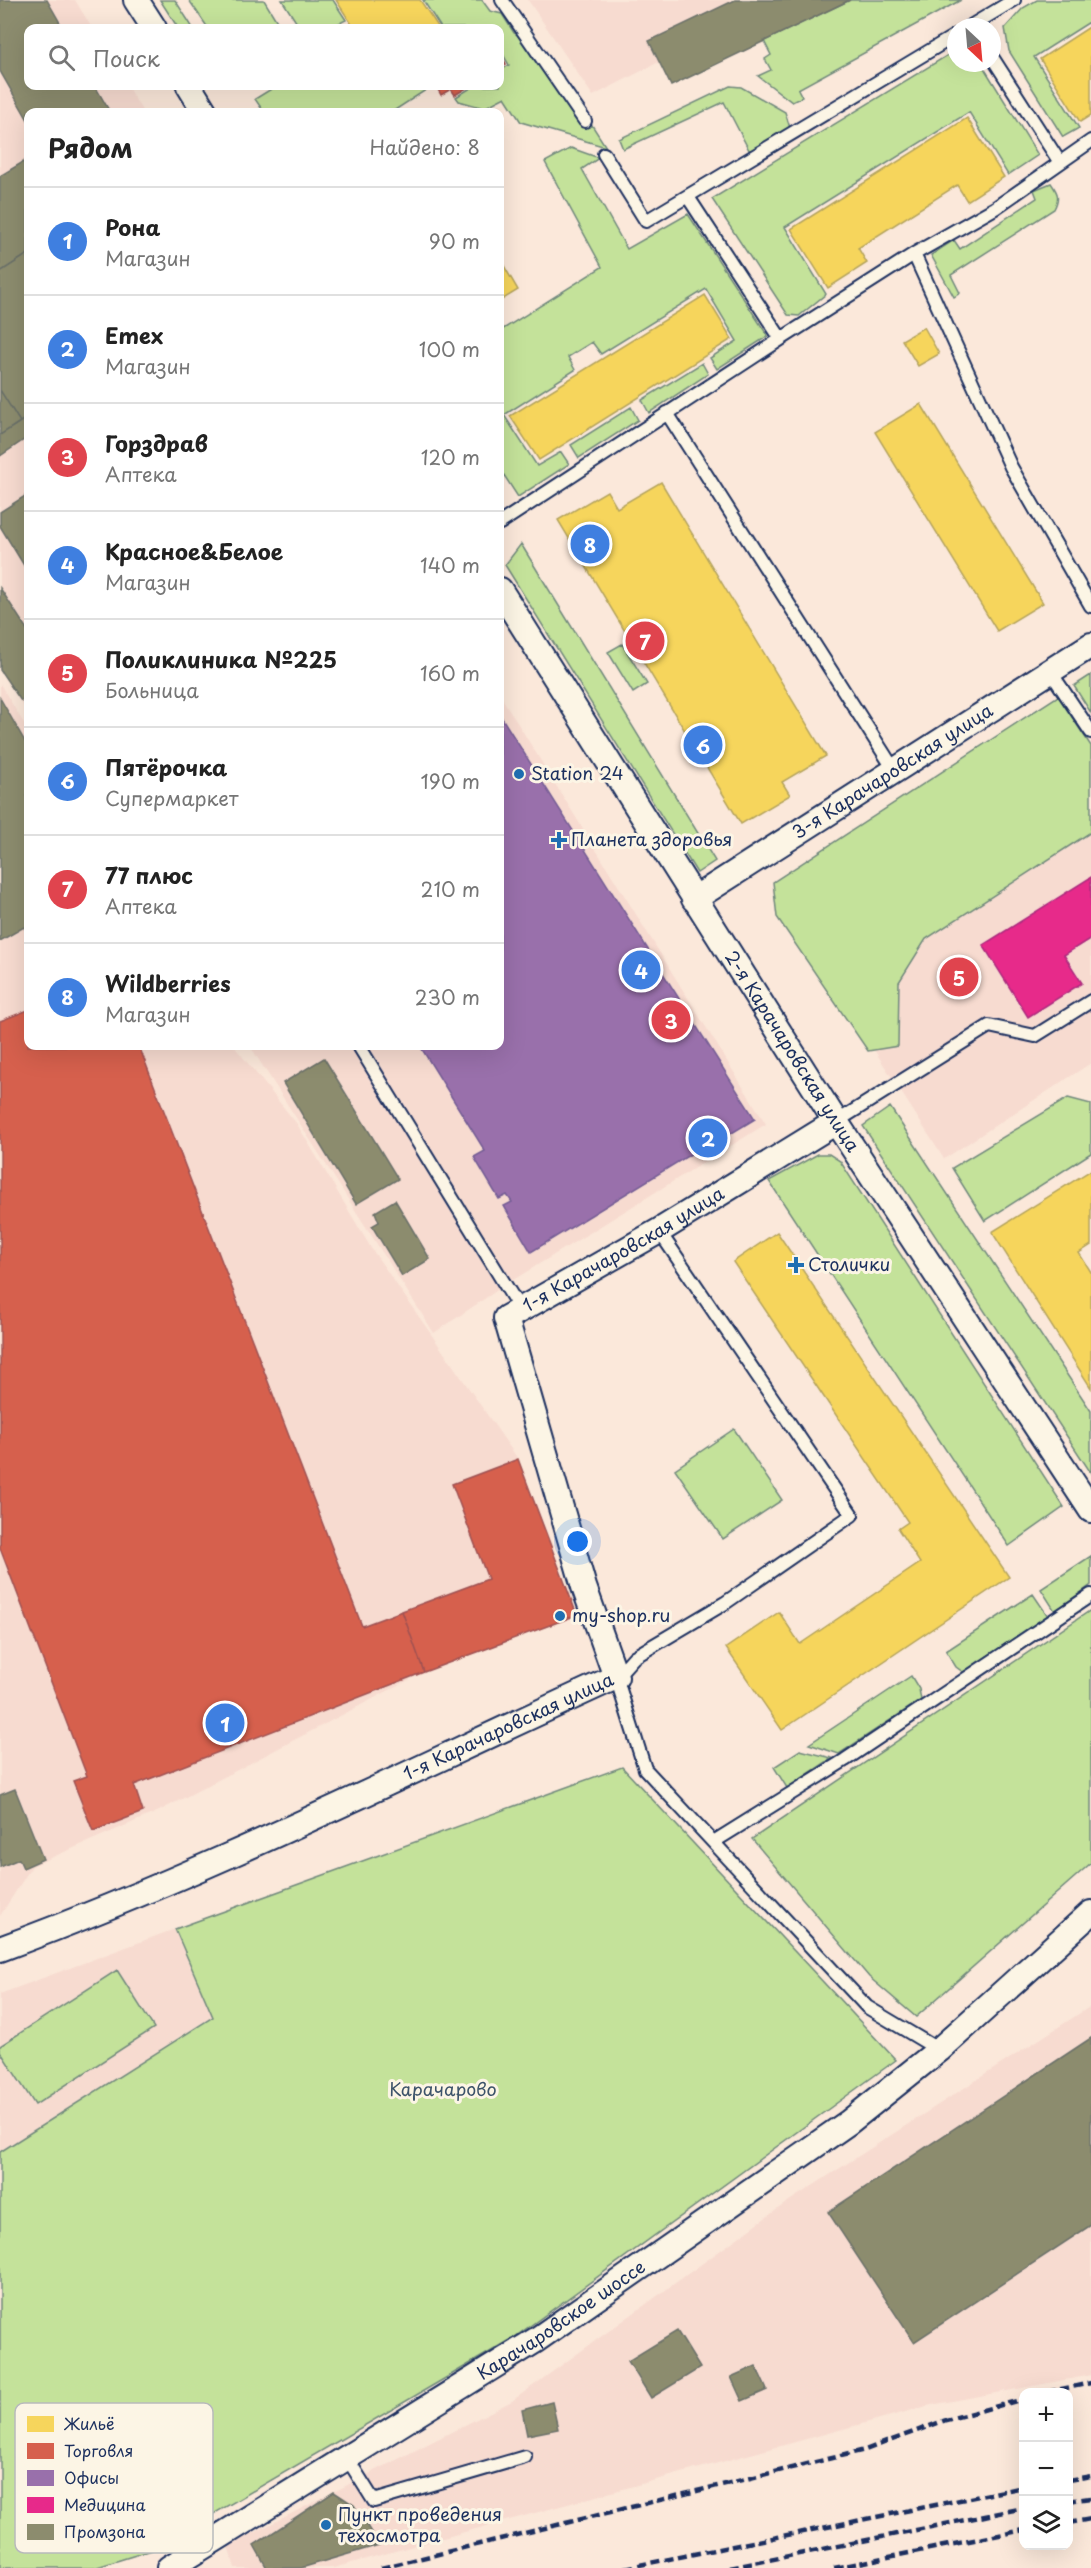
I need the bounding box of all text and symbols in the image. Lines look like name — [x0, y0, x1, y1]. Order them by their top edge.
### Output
north arrow — [947, 18, 1001, 72]
search box — [24, 24, 504, 90]
icon: search — [45, 41, 78, 74]
text: Поиск — [93, 41, 160, 74]
text: Рядом — [48, 128, 133, 167]
text: Найдено: 8 — [370, 132, 480, 162]
text: Рона — [105, 210, 160, 243]
text: 1 — [63, 226, 72, 256]
text: 90 m — [429, 226, 480, 256]
text: Магазин — [105, 243, 191, 273]
text: Emex — [105, 318, 163, 351]
text: 2 — [60, 334, 75, 364]
text: 100 m — [419, 334, 480, 364]
text: Магазин — [105, 351, 191, 381]
text: Горздрав — [105, 426, 208, 459]
text: 3 — [61, 442, 74, 472]
text: 120 m — [421, 442, 480, 472]
text: Аптека — [105, 459, 177, 489]
pin: 8 — [570, 522, 610, 566]
text: Красное&Белое — [105, 534, 283, 567]
text: 4 — [61, 550, 74, 580]
text: 140 m — [420, 550, 480, 580]
text: Магазин — [105, 567, 191, 597]
pin: 7 — [626, 618, 664, 664]
text: Поликлиника №225 — [105, 642, 337, 675]
text: 5 — [61, 658, 74, 688]
text: 160 m — [420, 658, 480, 688]
text: Больница — [105, 675, 199, 705]
street label: 3-я Карачаровская улица — [786, 696, 998, 845]
pin: 6 — [684, 722, 722, 768]
text: Пятёрочка — [105, 750, 227, 783]
place label: Station 24 — [531, 759, 624, 786]
text: 6 — [60, 766, 75, 796]
text: 190 m — [421, 766, 480, 796]
marker: Station 24 — [512, 767, 526, 781]
text: Супермаркет — [105, 783, 238, 813]
place label: Планета здоровья — [571, 825, 733, 852]
marker: Планета здоровья — [552, 833, 566, 847]
text: 77 плюс — [105, 858, 193, 891]
text: 7 — [62, 874, 73, 904]
text: 210 m — [421, 874, 480, 904]
text: Аптека — [105, 891, 177, 921]
street label: 2-я Карачаровская улица — [719, 945, 867, 1157]
pin: 4 — [622, 948, 660, 992]
pin: 5 — [940, 954, 978, 1000]
text: Wildberries — [105, 966, 231, 999]
text: 8 — [61, 982, 74, 1012]
text: 230 m — [415, 982, 480, 1012]
pin: 3 — [652, 998, 690, 1042]
text: Магазин — [105, 999, 191, 1029]
pin: 2 — [688, 1116, 728, 1160]
street label: 1-я Карачаровская улица — [517, 1179, 729, 1318]
place label: Столички — [808, 1250, 890, 1277]
marker: Столички — [789, 1258, 803, 1272]
your location — [563, 1527, 592, 1556]
place label: my-shop.ru — [572, 1601, 670, 1628]
marker: my-shop.ru — [553, 1609, 567, 1623]
street label: 1-я Карачаровская улица — [398, 1665, 618, 1786]
pin: 1 — [206, 1700, 244, 1746]
park label: Карачарово — [389, 2075, 497, 2102]
street label: Карачаровское шоссе — [471, 2253, 650, 2386]
map controls — [1019, 2388, 1073, 2550]
button: + — [1019, 2388, 1073, 2442]
legend — [15, 2403, 213, 2553]
text: Жильё — [63, 2411, 114, 2435]
text: Торговля — [64, 2438, 133, 2462]
button: − — [1019, 2442, 1073, 2496]
text: Офисы — [64, 2465, 119, 2489]
text: Медицина — [64, 2492, 146, 2516]
button: layers — [1019, 2496, 1073, 2550]
place label: Пункт проведения техосмотра — [338, 2500, 502, 2548]
marker: Пункт проведения техосмотра — [319, 2518, 333, 2532]
text: Промзона — [64, 2519, 145, 2543]

